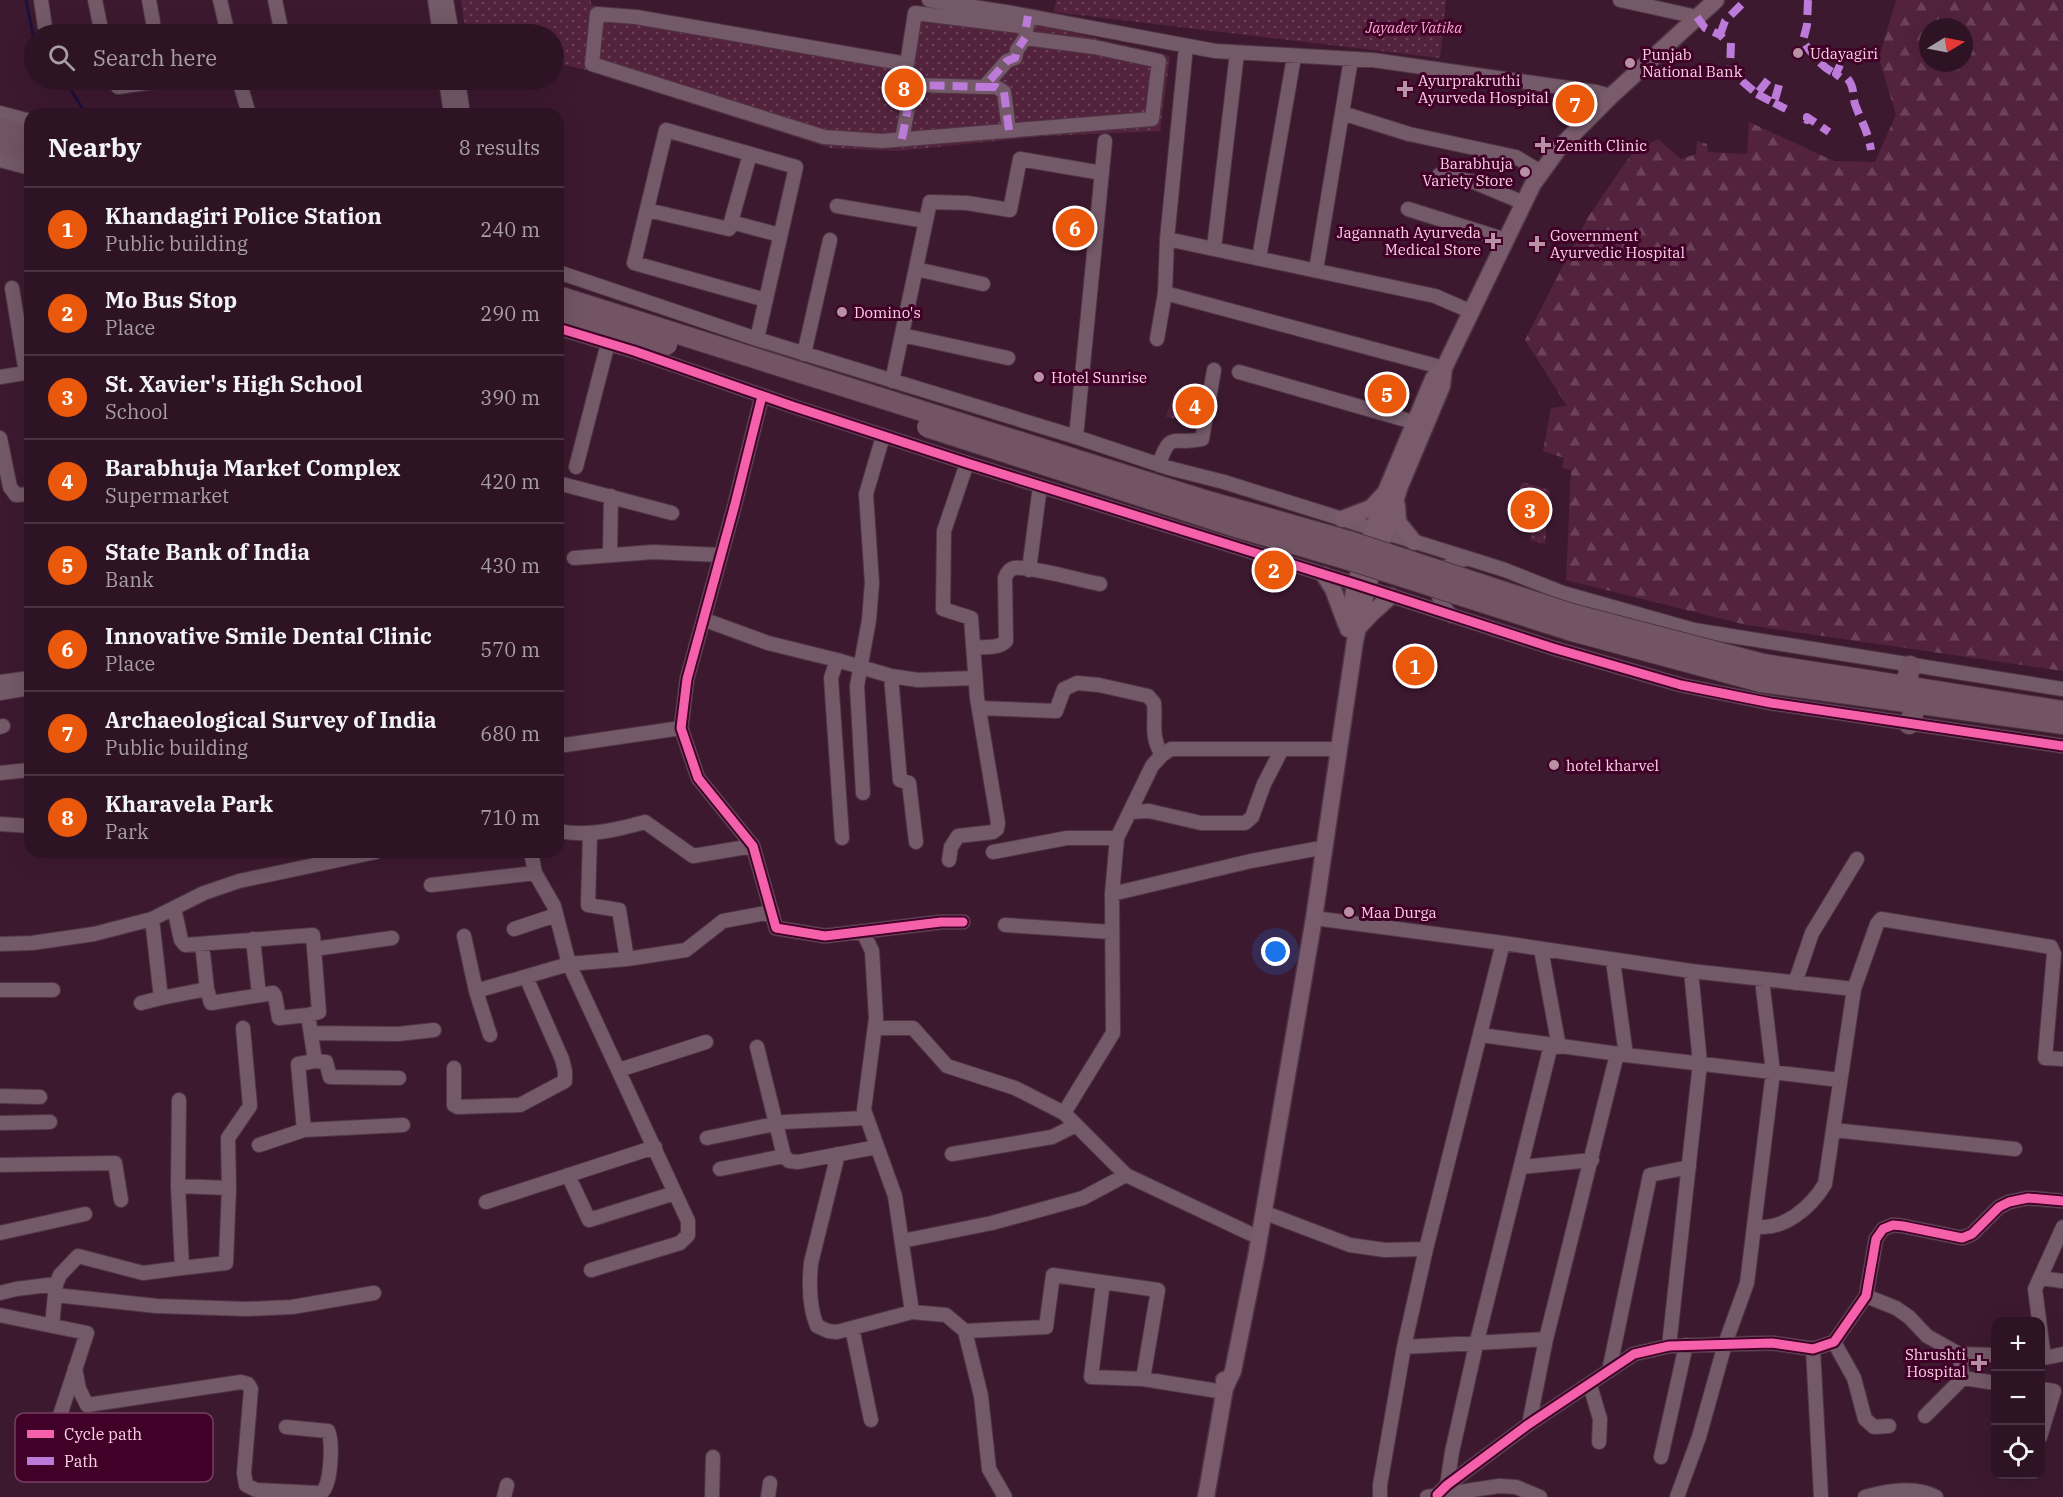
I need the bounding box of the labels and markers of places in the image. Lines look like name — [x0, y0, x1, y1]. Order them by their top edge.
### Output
place label: Udayagiri — [1810, 44, 1878, 63]
place label: Punjab National Bank — [1642, 45, 1743, 81]
marker: Udayagiri — [1791, 46, 1805, 60]
marker: Punjab National Bank — [1623, 56, 1637, 70]
pin: 8 — [884, 66, 924, 110]
place label: Ayurprakruthi Ayurveda Hospital — [1418, 71, 1549, 107]
marker: Ayurprakruthi Ayurveda Hospital — [1396, 80, 1414, 98]
pin: 7 — [1556, 82, 1594, 126]
marker: Zenith Clinic — [1534, 136, 1552, 154]
place label: Zenith Clinic — [1556, 136, 1647, 155]
place label: Barabhuja Variety Store — [1422, 154, 1513, 190]
marker: Barabhuja Variety Store — [1518, 165, 1532, 179]
pin: 6 — [1056, 206, 1094, 250]
place label: Jagannath Ayurveda Medical Store — [1337, 223, 1481, 259]
place label: Government Ayurvedic Hospital — [1550, 226, 1685, 262]
marker: Jagannath Ayurveda Medical Store — [1486, 234, 1500, 248]
marker: Government Ayurvedic Hospital — [1528, 235, 1546, 253]
place label: Domino's — [854, 303, 921, 322]
marker: Domino's — [835, 305, 849, 319]
place label: Hotel Sunrise — [1051, 368, 1147, 387]
marker: Hotel Sunrise — [1032, 370, 1046, 384]
pin: 5 — [1368, 372, 1406, 416]
pin: 4 — [1176, 384, 1214, 428]
pin: 3 — [1510, 488, 1550, 532]
pin: 2 — [1254, 548, 1294, 592]
pin: 1 — [1396, 644, 1434, 688]
place label: hotel kharvel — [1566, 756, 1659, 775]
marker: hotel kharvel — [1547, 758, 1561, 772]
place label: Maa Durga — [1361, 903, 1437, 922]
marker: Maa Durga — [1342, 905, 1356, 919]
place label: Shrushti Hospital — [1905, 1345, 1966, 1381]
marker: Shrushti Hospital — [1970, 1354, 1988, 1372]

